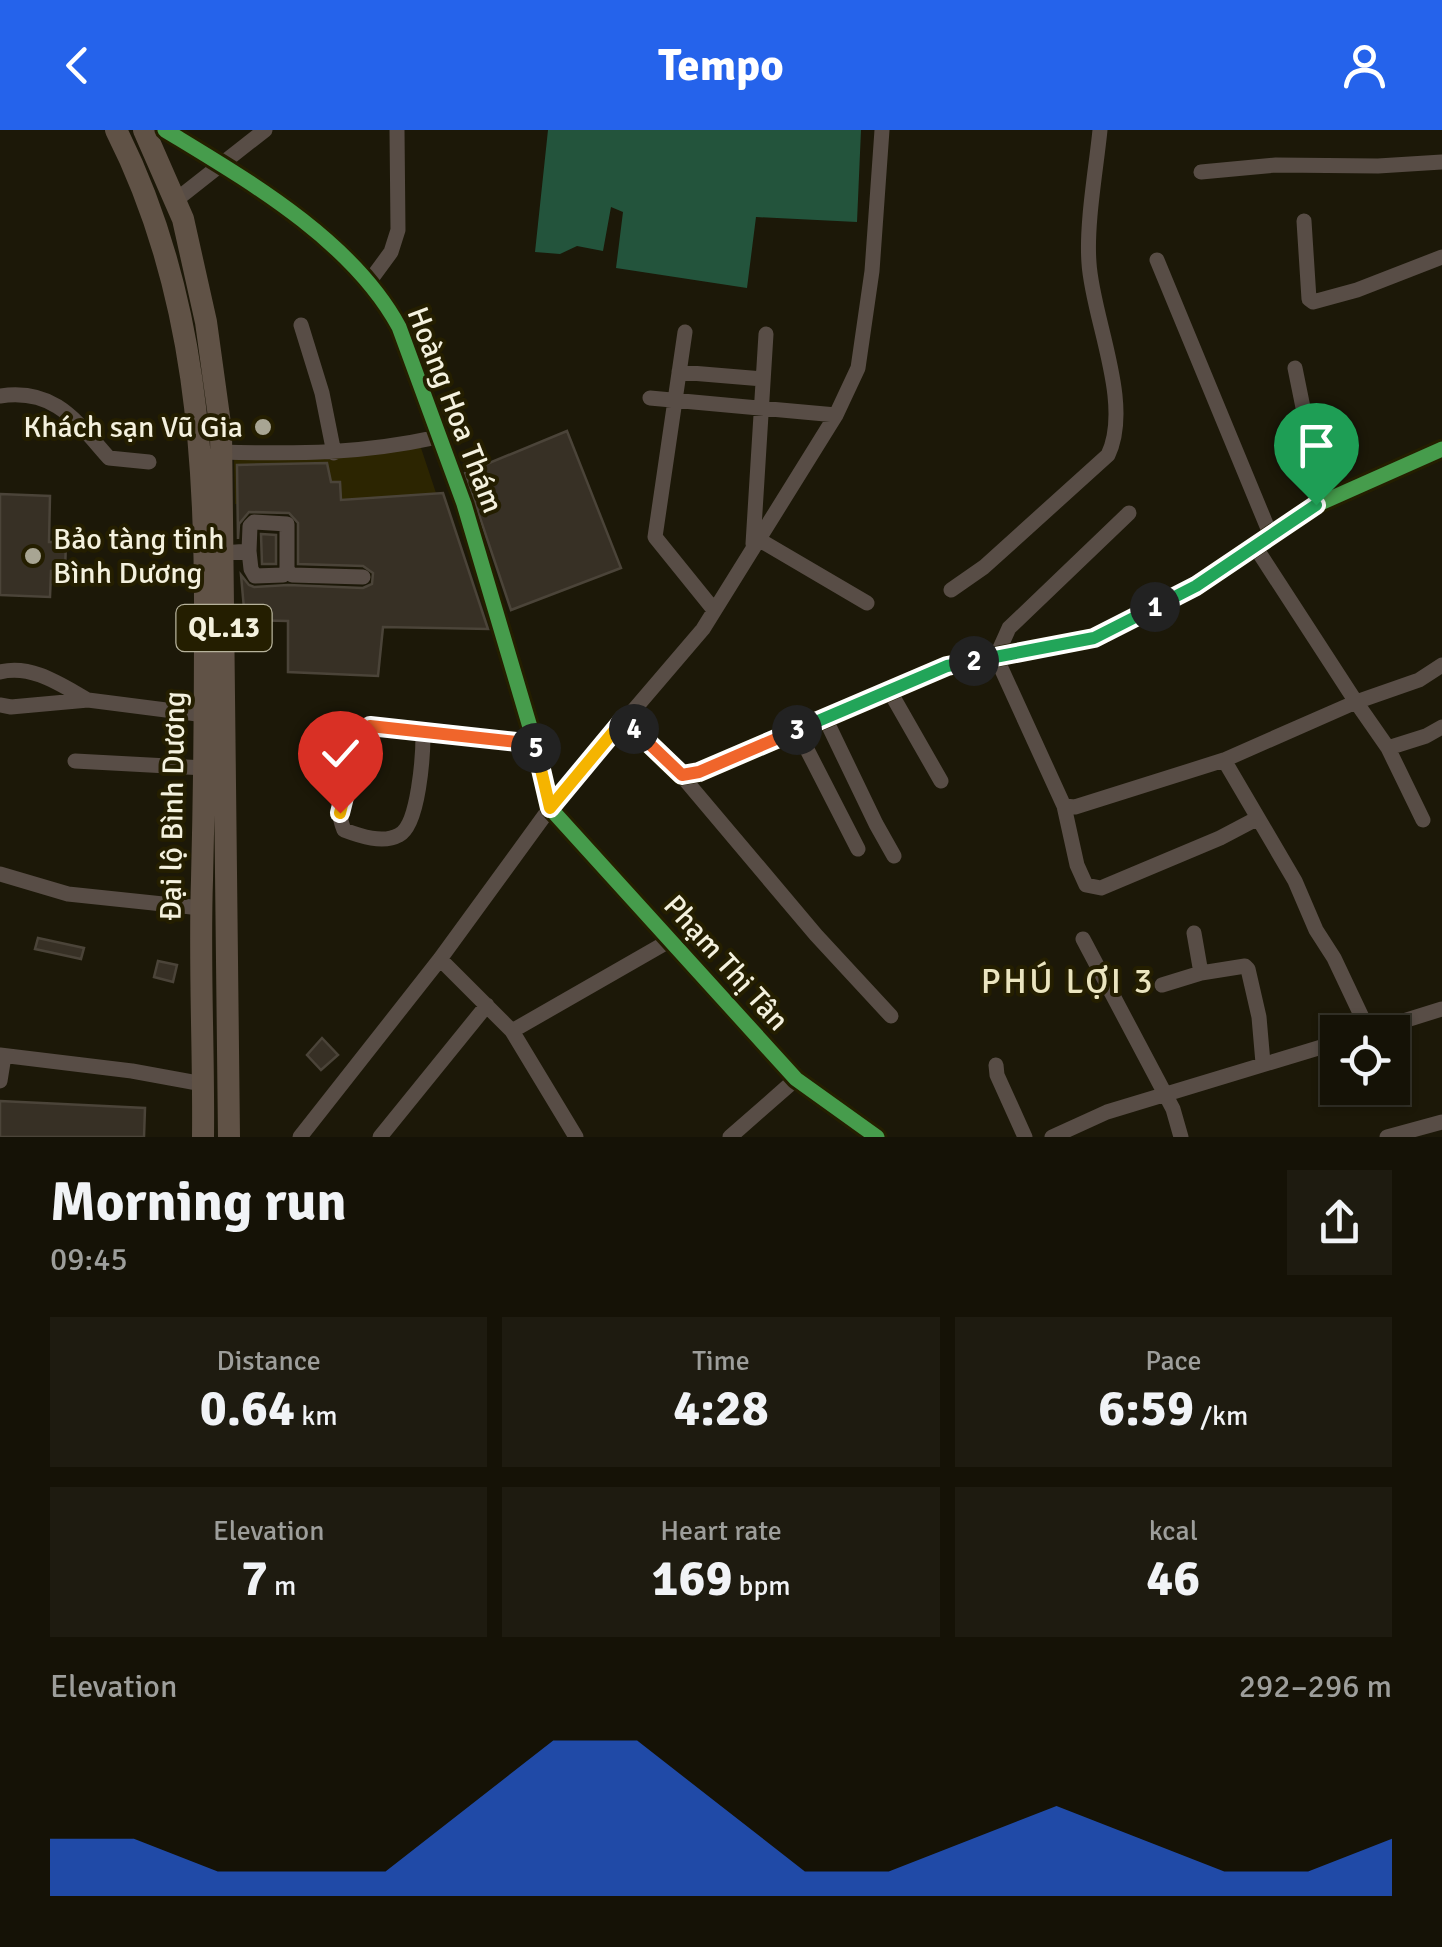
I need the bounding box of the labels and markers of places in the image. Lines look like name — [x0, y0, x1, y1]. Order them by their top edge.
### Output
pin — [1274, 403, 1359, 506]
place label: Khách sạn Vũ Gia — [23, 409, 243, 446]
marker: Khách sạn Vũ Gia — [252, 416, 274, 438]
place label: Bảo tàng tỉnh Bình Dương — [53, 521, 225, 592]
marker: Bảo tàng tỉnh Bình Dương — [22, 545, 44, 567]
pin: 1 — [1130, 582, 1180, 632]
pin: 2 — [949, 636, 999, 686]
pin: 4 — [609, 704, 659, 754]
pin: 3 — [772, 705, 822, 755]
pin — [298, 711, 383, 814]
pin: 5 — [511, 723, 561, 773]

